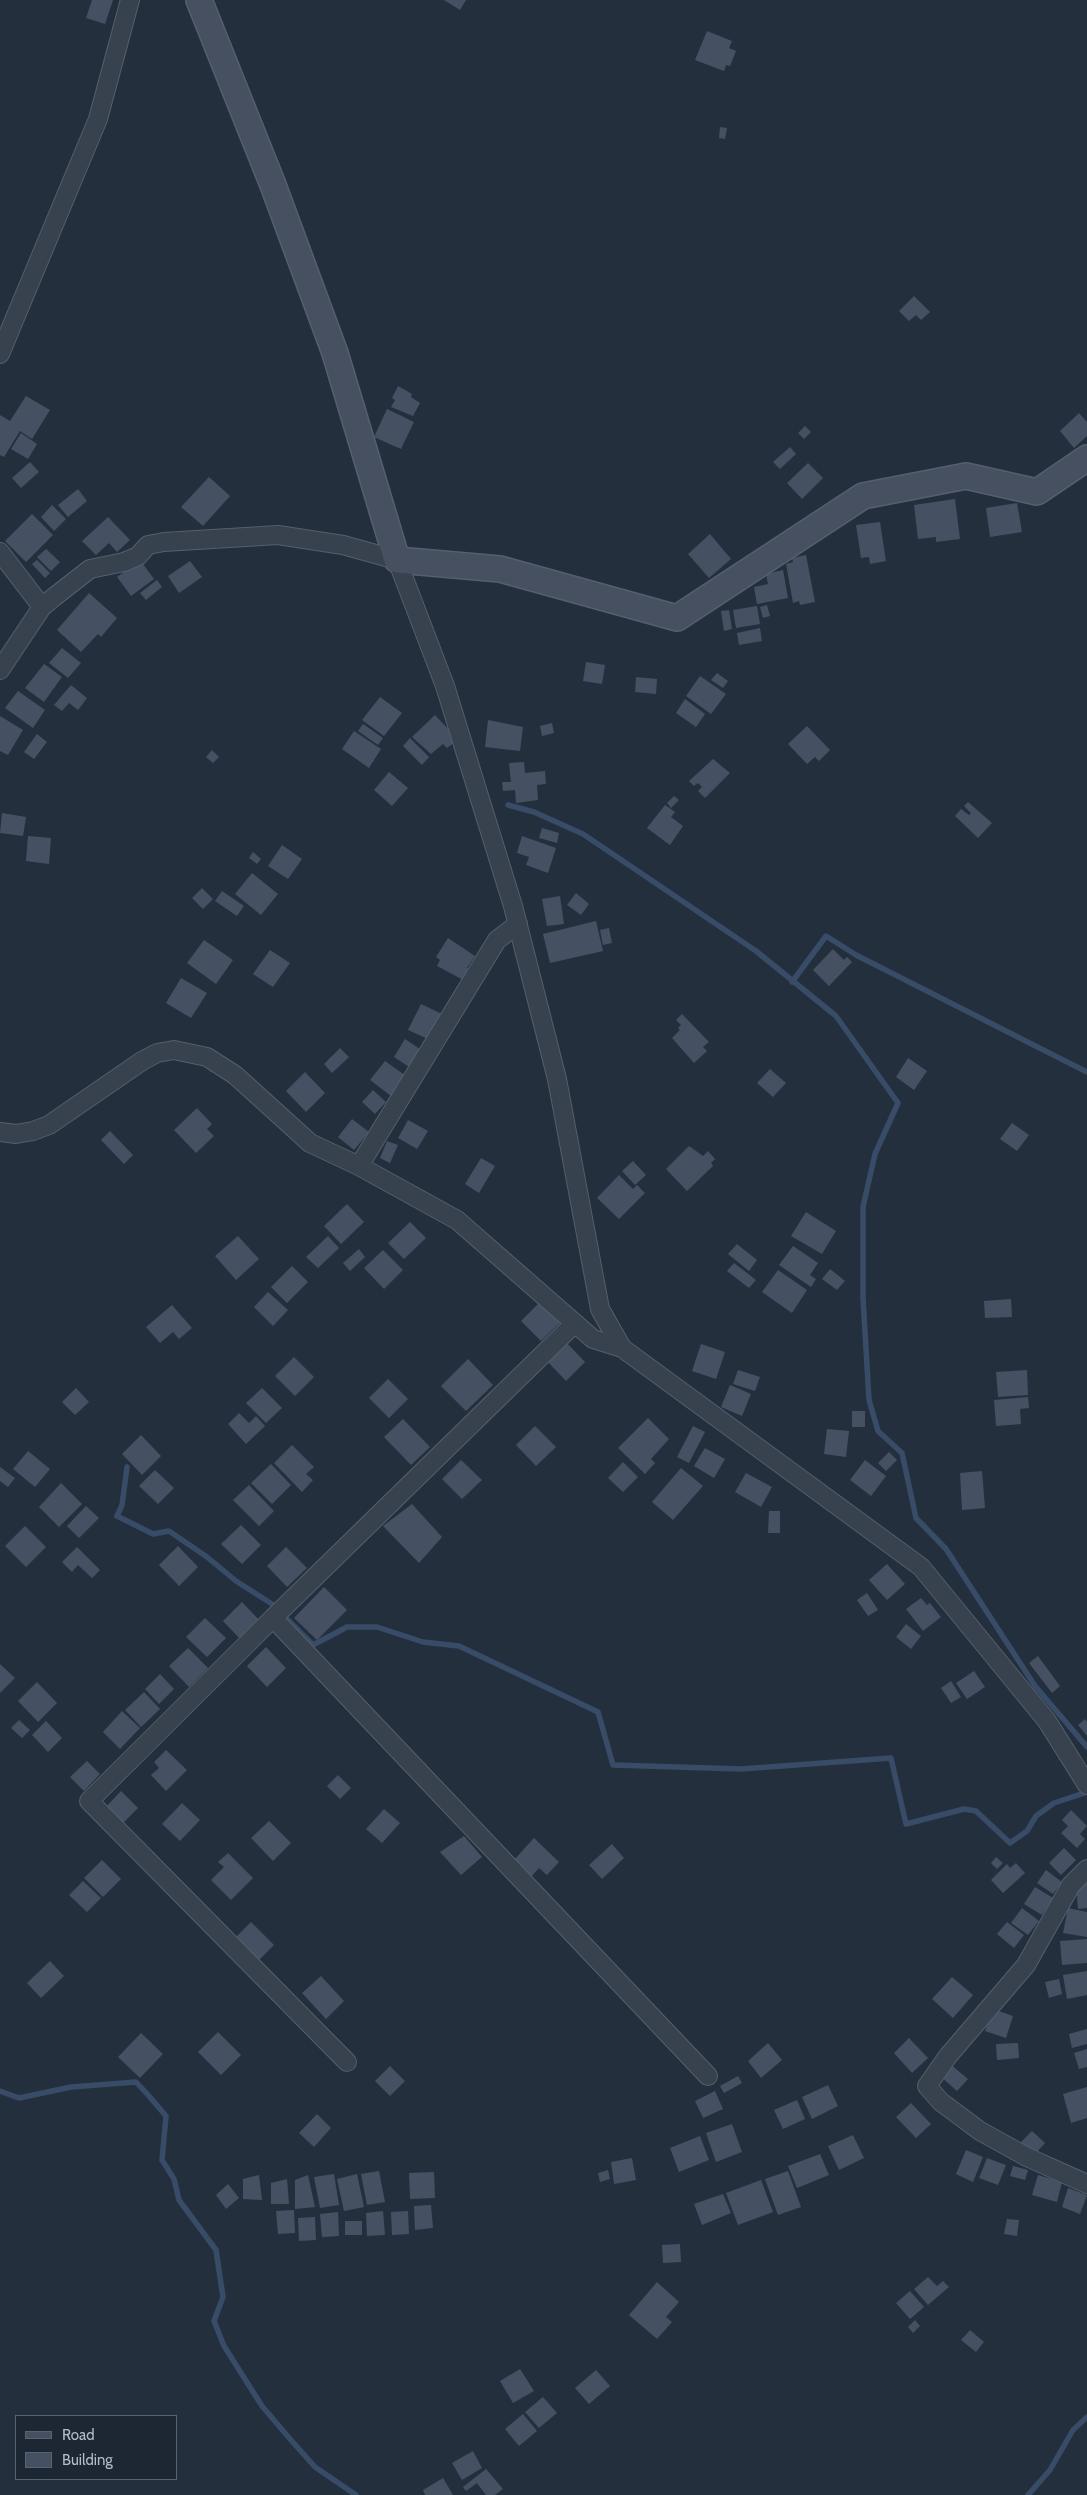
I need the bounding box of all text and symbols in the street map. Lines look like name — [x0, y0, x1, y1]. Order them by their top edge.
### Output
legend — [15, 2415, 178, 2480]
text: Road — [62, 2426, 95, 2444]
text: Building — [62, 2451, 113, 2469]

